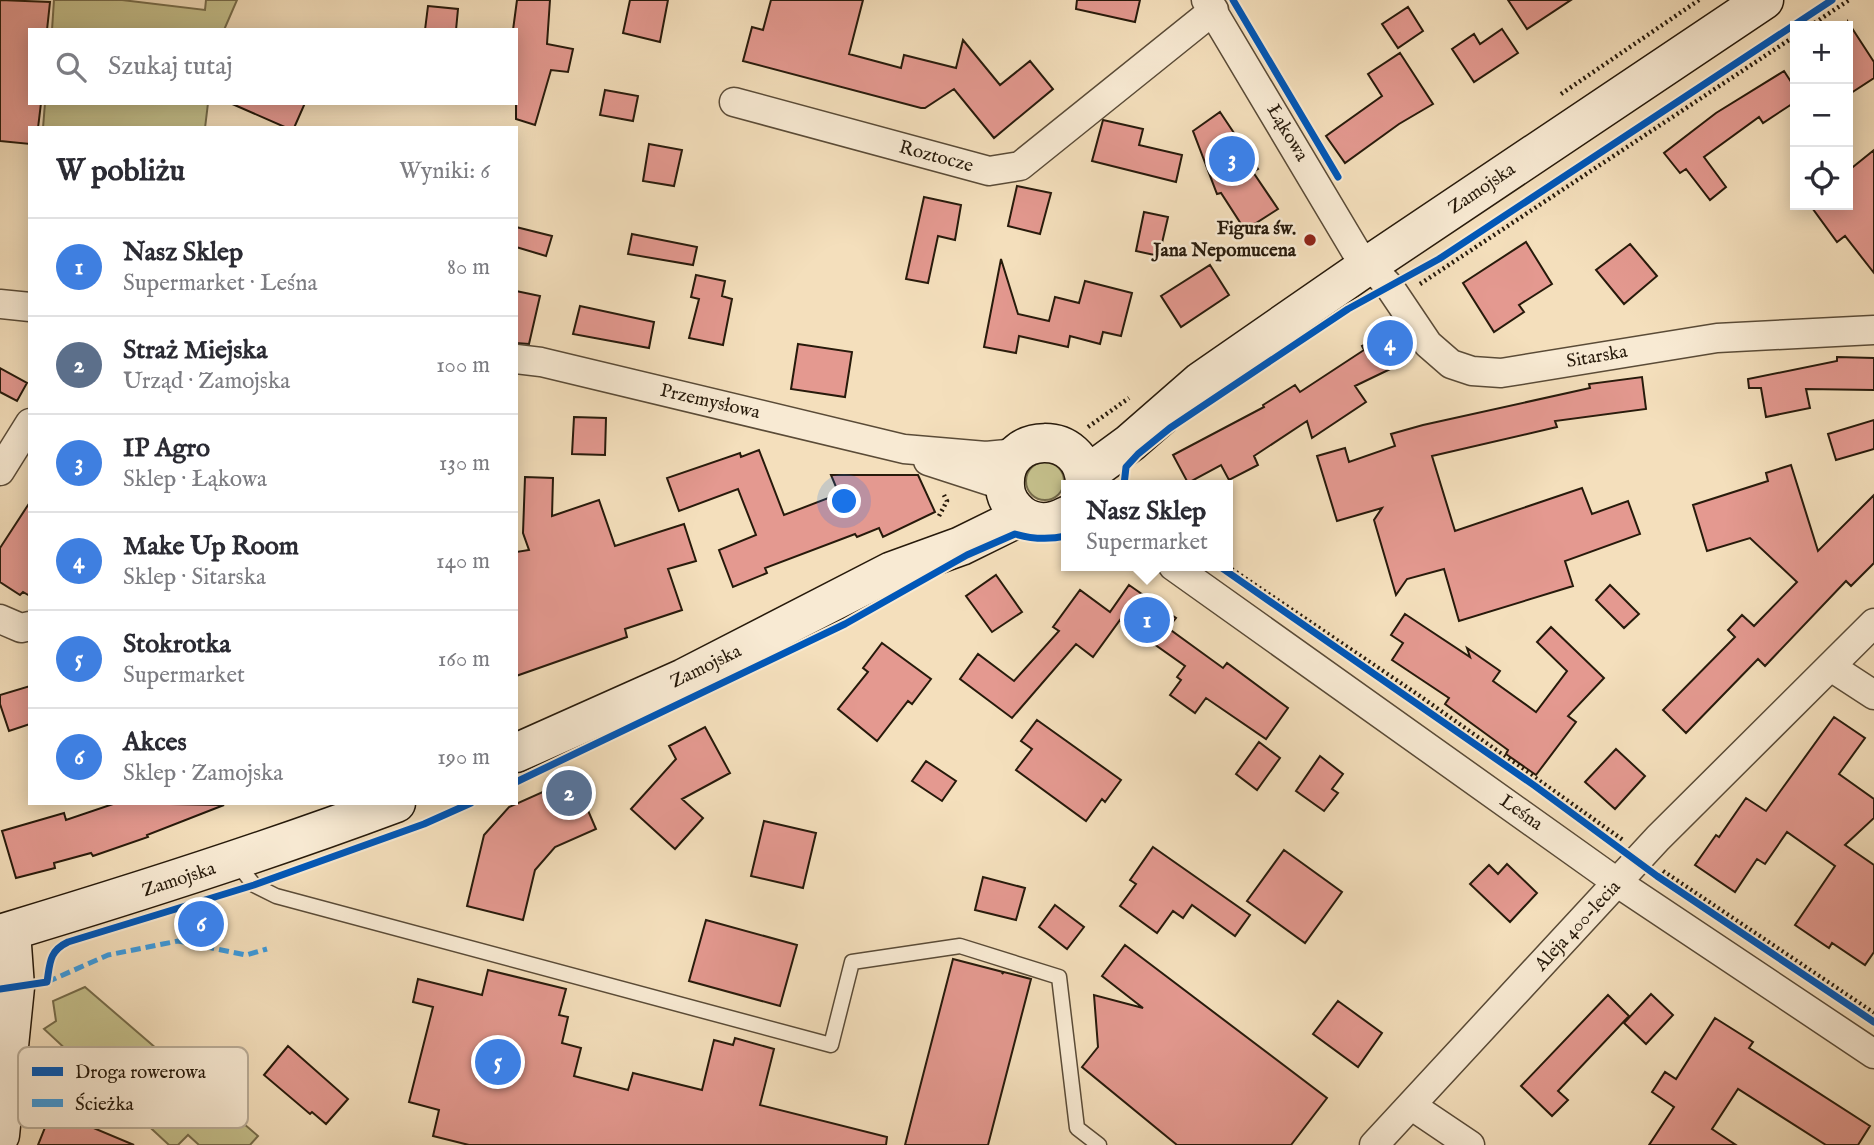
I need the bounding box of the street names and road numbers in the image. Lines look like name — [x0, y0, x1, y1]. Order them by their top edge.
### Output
street label: Łąkowa — [1261, 100, 1314, 167]
street label: Roztocze — [896, 136, 976, 178]
street label: Zamojska — [1444, 157, 1521, 220]
street label: Sitarska — [1565, 340, 1630, 374]
street label: Przemysłowa — [658, 379, 763, 425]
street label: Zamojska — [667, 639, 746, 694]
street label: Leśna — [1495, 790, 1548, 837]
street label: Zamojska — [139, 857, 220, 903]
street label: Aleja 400-lecia — [1529, 875, 1627, 977]

